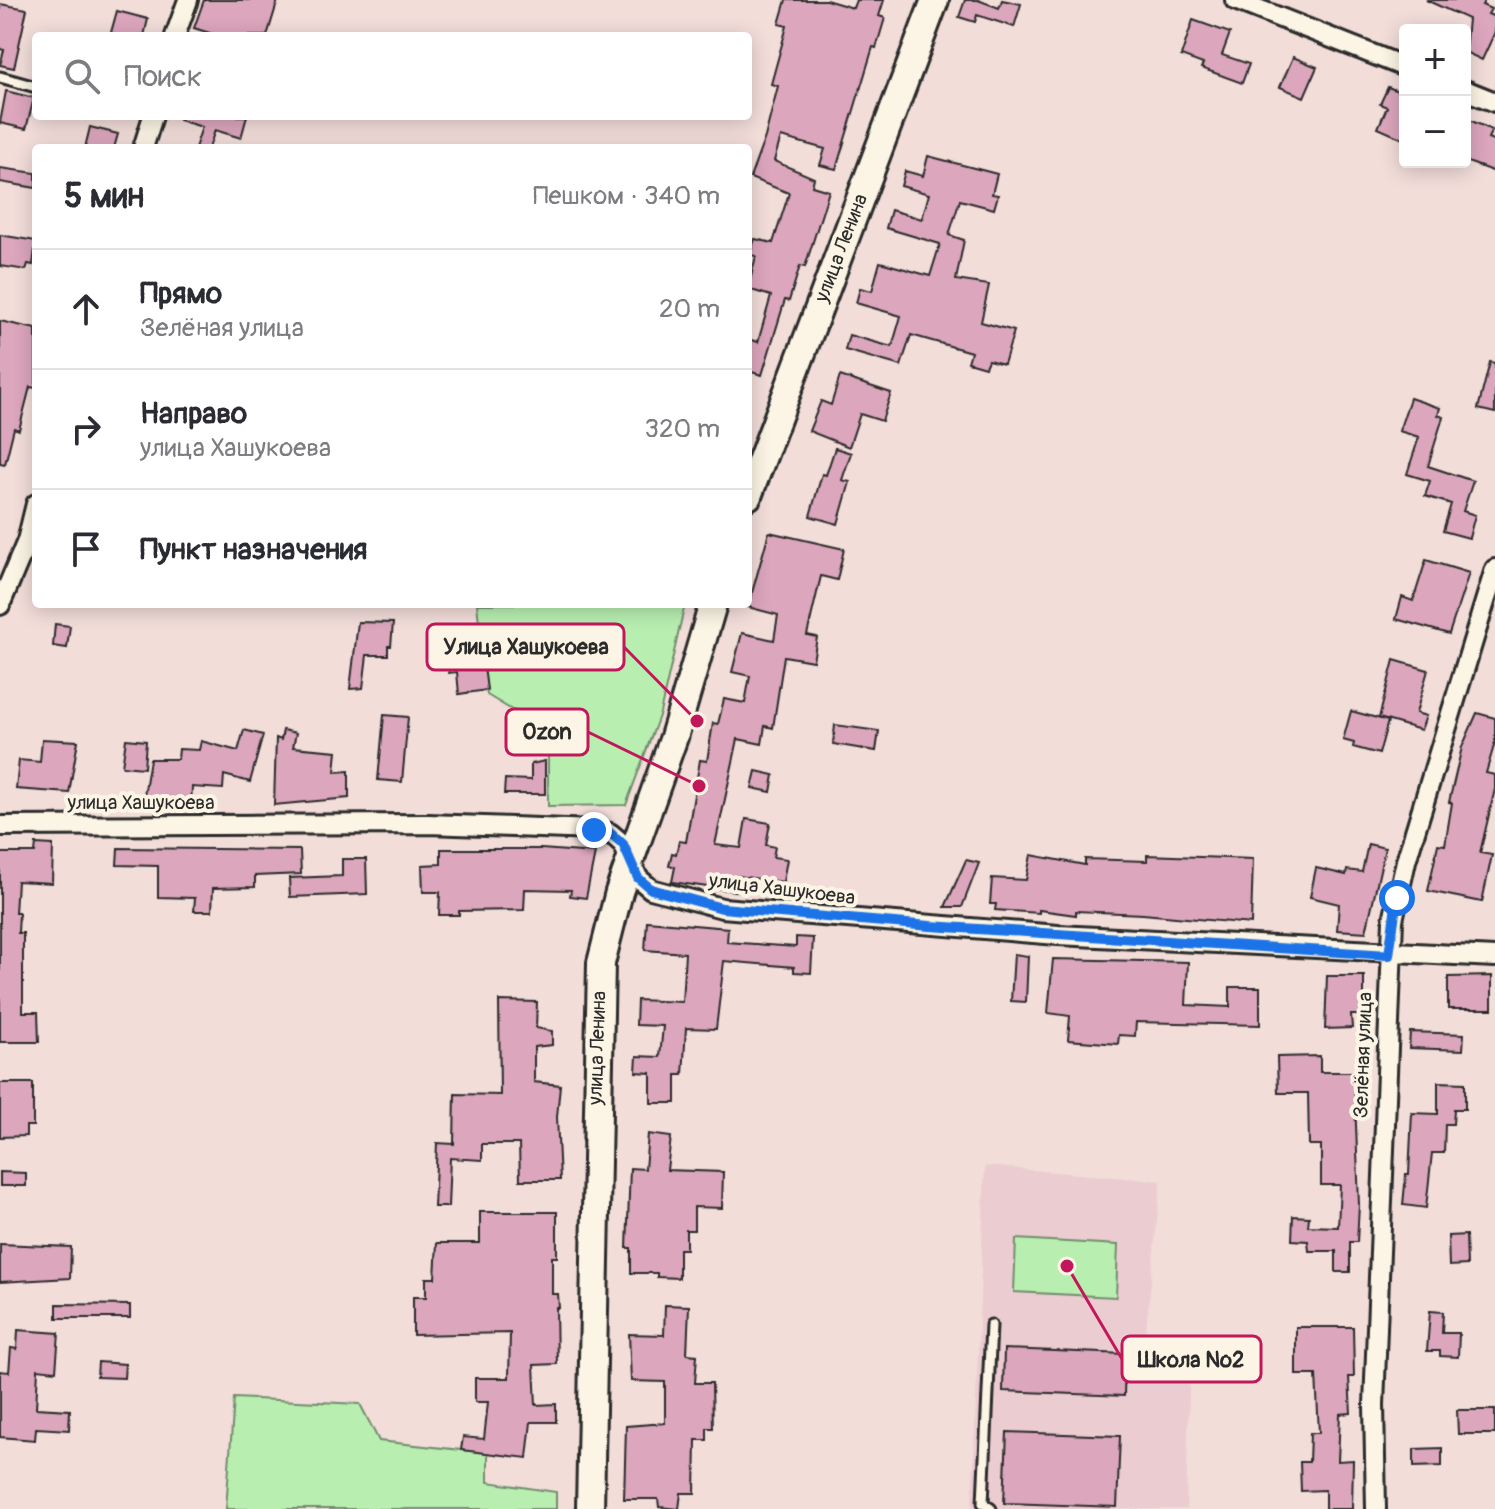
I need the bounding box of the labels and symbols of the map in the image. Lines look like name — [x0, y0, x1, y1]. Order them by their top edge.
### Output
street label: улица Ленина — [809, 190, 873, 307]
callout: Улица Хашукоева — [427, 624, 624, 670]
text: Улица Хашукоева — [443, 633, 609, 661]
callout: Ozon — [506, 709, 588, 755]
text: Ozon — [522, 718, 572, 746]
street label: улица Хашукоева — [67, 790, 214, 815]
route end — [576, 812, 612, 848]
street label: улица Хашукоева — [707, 868, 856, 910]
route start — [1379, 880, 1415, 916]
street label: улица Ленина — [582, 991, 611, 1106]
street label: Зелёная улица — [1348, 992, 1378, 1118]
callout: Школа №2 — [1122, 1336, 1261, 1382]
text: Школа №2 — [1137, 1346, 1244, 1374]

